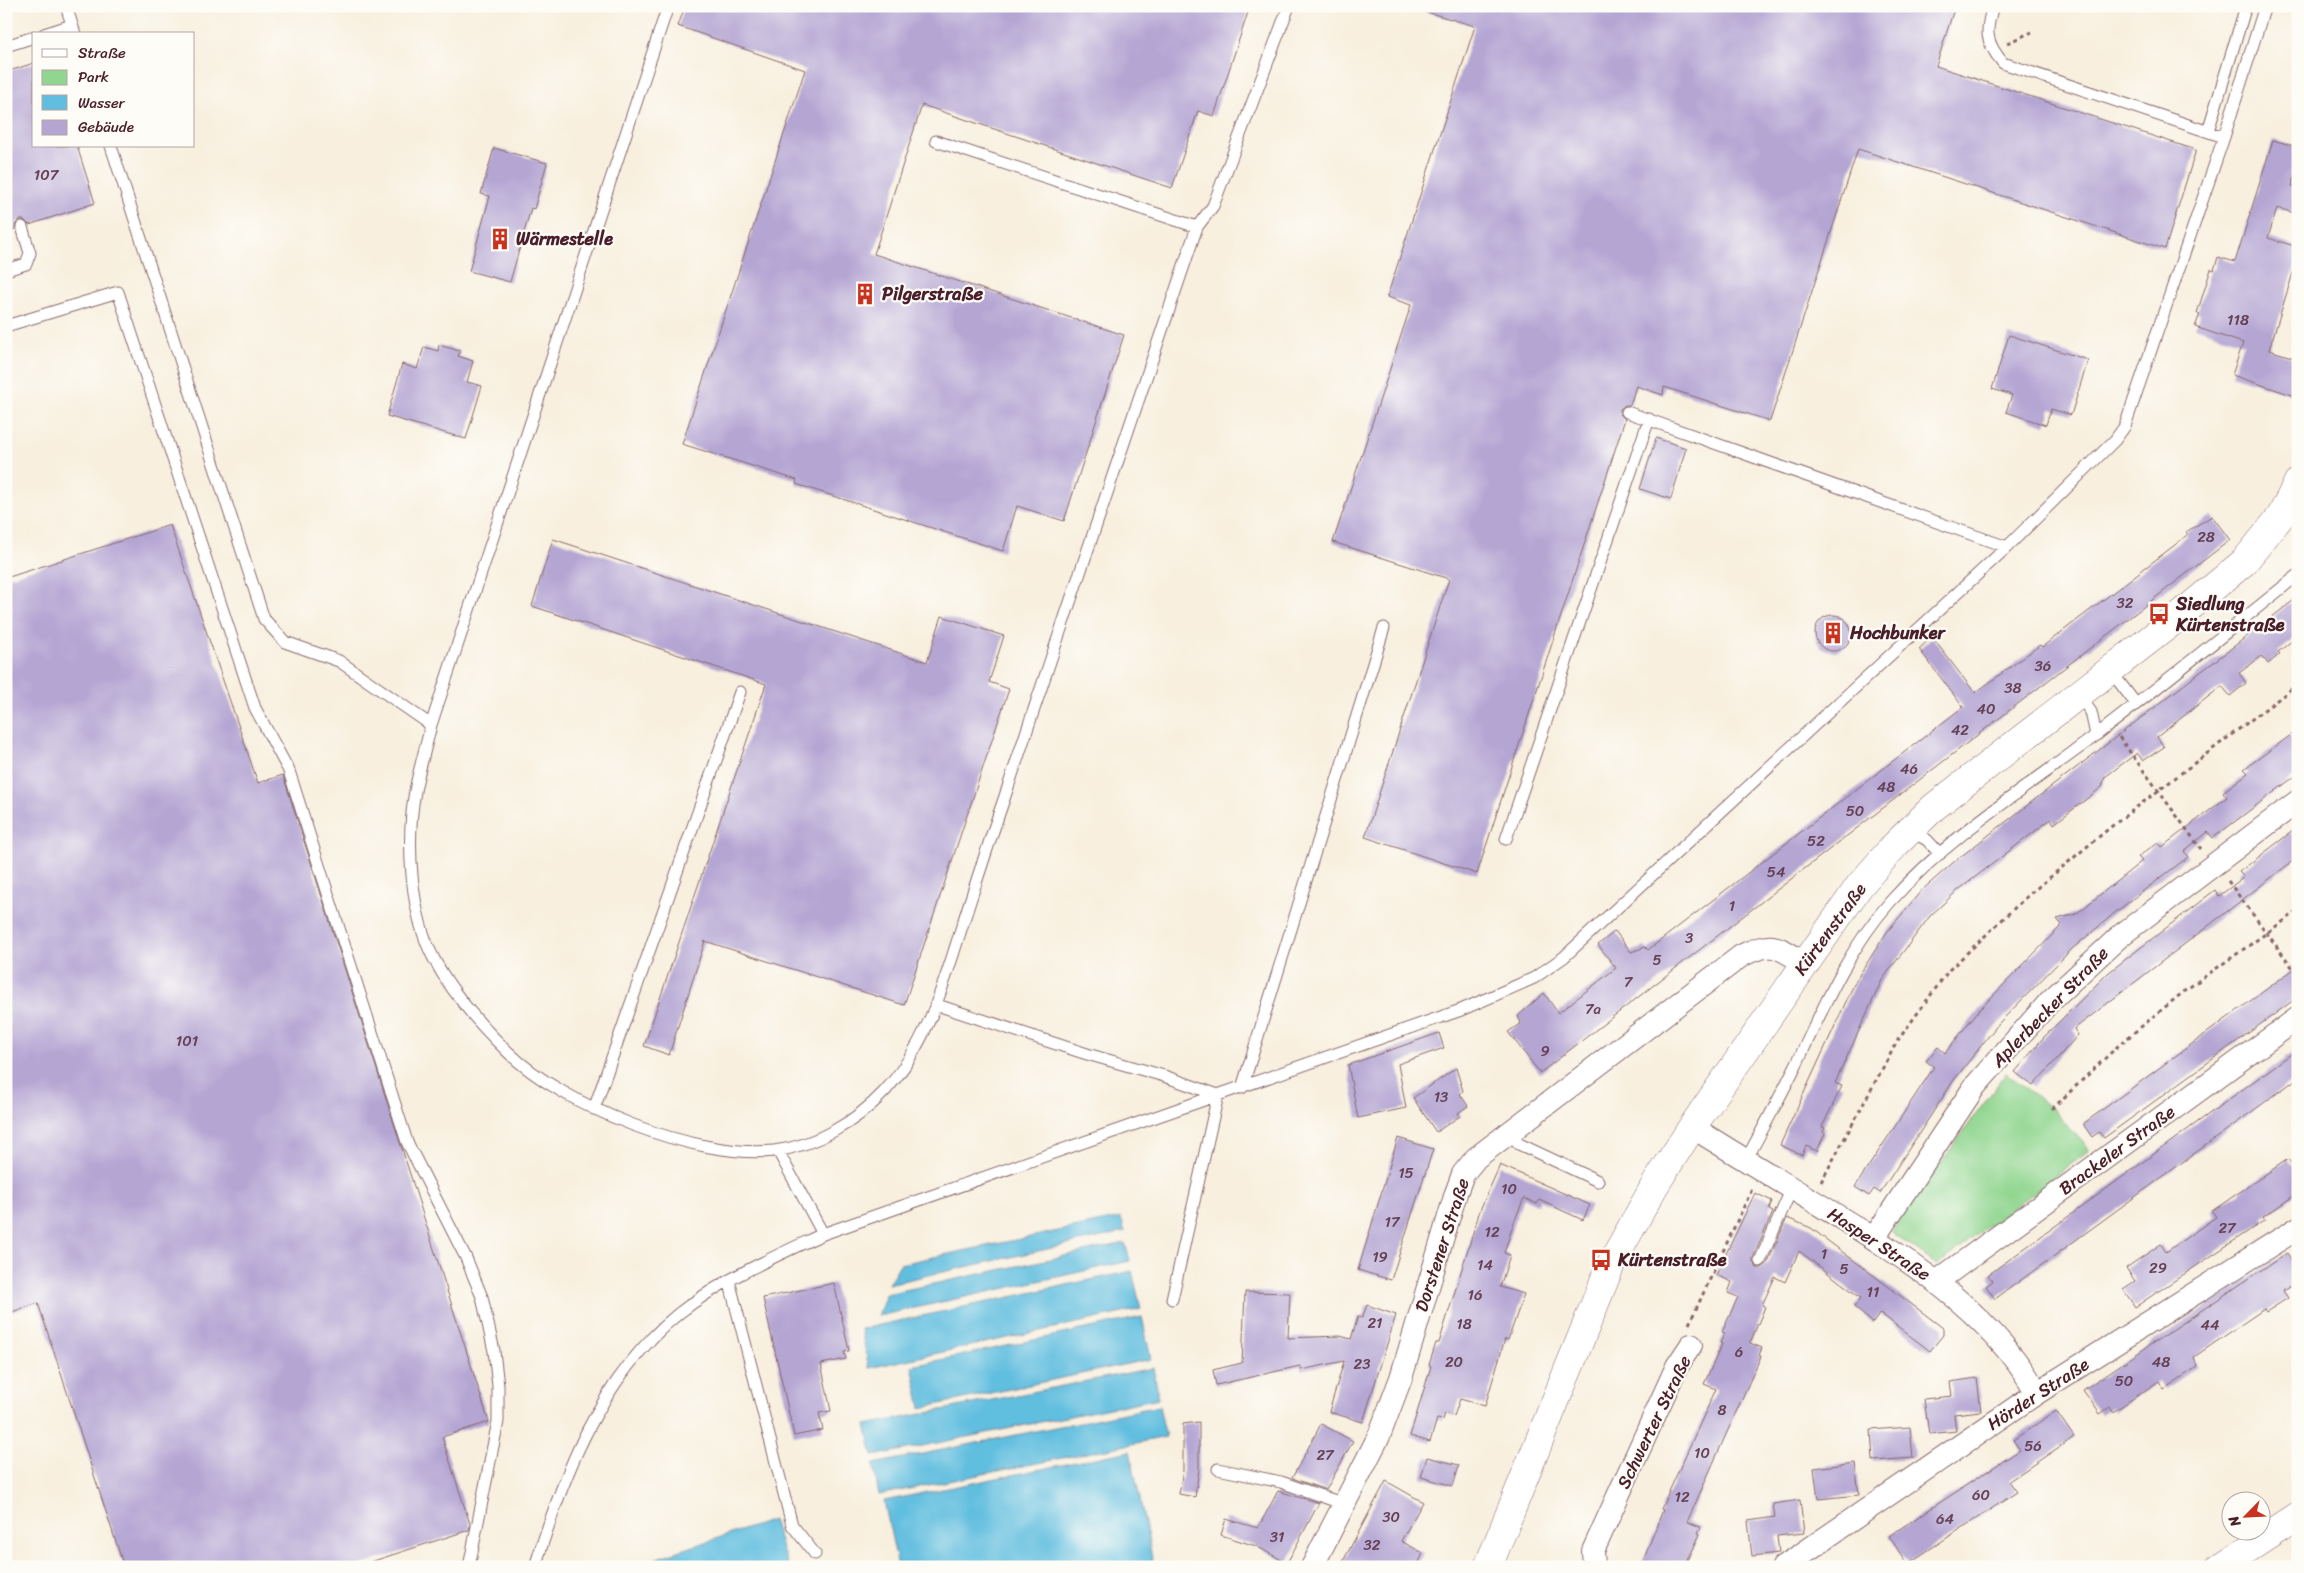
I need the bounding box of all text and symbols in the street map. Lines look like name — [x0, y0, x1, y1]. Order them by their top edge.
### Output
legend — [32, 32, 195, 148]
text: Straße — [78, 40, 126, 66]
text: Park — [78, 64, 109, 90]
text: Wasser — [78, 90, 126, 116]
text: Gebäude — [78, 114, 134, 140]
house number: 107 — [34, 162, 60, 188]
place label: Wärmestelle — [516, 223, 613, 255]
building icon: Wärmestelle — [487, 226, 513, 252]
place label: Pilgerstraße — [882, 278, 984, 310]
building icon: Pilgerstraße — [852, 281, 878, 307]
house number: 118 — [2227, 307, 2249, 333]
house number: 28 — [2197, 524, 2215, 550]
place label: Siedlung Kürtenstraße — [2175, 588, 2285, 641]
house number: 32 — [2117, 590, 2134, 616]
bus stop icon: Siedlung Kürtenstraße — [2146, 601, 2172, 627]
place label: Hochbunker — [1849, 617, 1946, 649]
building icon: Hochbunker — [1820, 620, 1846, 646]
house number: 36 — [2035, 653, 2051, 679]
house number: 38 — [2004, 675, 2022, 701]
house number: 40 — [1977, 696, 1995, 722]
house number: 42 — [1951, 717, 1969, 743]
house number: 46 — [1900, 756, 1918, 782]
house number: 48 — [1877, 774, 1895, 800]
house number: 50 — [1846, 798, 1864, 824]
house number: 52 — [1807, 828, 1825, 854]
house number: 54 — [1767, 859, 1785, 885]
street label: Kürtenstraße — [1785, 875, 1875, 982]
house number: 1 — [1729, 893, 1735, 919]
house number: 3 — [1685, 925, 1693, 951]
street label: Aplerbecker Straße — [1983, 939, 2117, 1076]
house number: 5 — [1652, 947, 1662, 973]
house number: 7 — [1624, 969, 1634, 995]
house number: 7a — [1585, 996, 1602, 1022]
house number: 101 — [176, 1028, 198, 1054]
house number: 9 — [1540, 1038, 1550, 1064]
house number: 13 — [1434, 1084, 1448, 1110]
street label: Brackeler Straße — [2052, 1096, 2182, 1204]
house number: 15 — [1398, 1160, 1414, 1186]
street label: Dorstener Straße — [1405, 1174, 1479, 1316]
house number: 10 — [1501, 1176, 1517, 1202]
street label: Hasper Straße — [1821, 1198, 1937, 1290]
house number: 17 — [1384, 1209, 1401, 1235]
house number: 27 — [2218, 1215, 2237, 1241]
house number: 12 — [1484, 1219, 1500, 1245]
house number: 1 — [1821, 1241, 1827, 1267]
house number: 19 — [1372, 1244, 1388, 1270]
place label: Kürtenstraße — [1617, 1244, 1727, 1276]
bus stop icon: Kürtenstraße — [1588, 1247, 1614, 1273]
house number: 14 — [1477, 1252, 1493, 1278]
house number: 29 — [2149, 1255, 2167, 1281]
house number: 5 — [1839, 1256, 1849, 1282]
house number: 11 — [1867, 1279, 1879, 1305]
house number: 16 — [1468, 1282, 1482, 1308]
house number: 21 — [1367, 1310, 1383, 1336]
house number: 18 — [1456, 1311, 1472, 1337]
house number: 44 — [2201, 1312, 2219, 1338]
house number: 6 — [1735, 1339, 1743, 1365]
house number: 20 — [1445, 1349, 1463, 1375]
street label: Hörder Straße — [1980, 1349, 2096, 1439]
house number: 48 — [2152, 1349, 2170, 1375]
street label: Schwerter Straße — [1608, 1350, 1700, 1494]
house number: 23 — [1354, 1351, 1370, 1377]
house number: 50 — [2115, 1368, 2133, 1394]
house number: 8 — [1717, 1397, 1727, 1423]
house number: 56 — [2024, 1433, 2042, 1459]
house number: 10 — [1694, 1440, 1710, 1466]
house number: 27 — [1316, 1442, 1335, 1468]
house number: 60 — [1972, 1482, 1990, 1508]
house number: 12 — [1674, 1484, 1690, 1510]
north arrow — [2222, 1490, 2272, 1540]
house number: 30 — [1382, 1504, 1400, 1530]
house number: 64 — [1936, 1506, 1954, 1532]
text: N — [2221, 1511, 2248, 1532]
house number: 31 — [1270, 1524, 1284, 1550]
house number: 32 — [1364, 1532, 1381, 1558]

